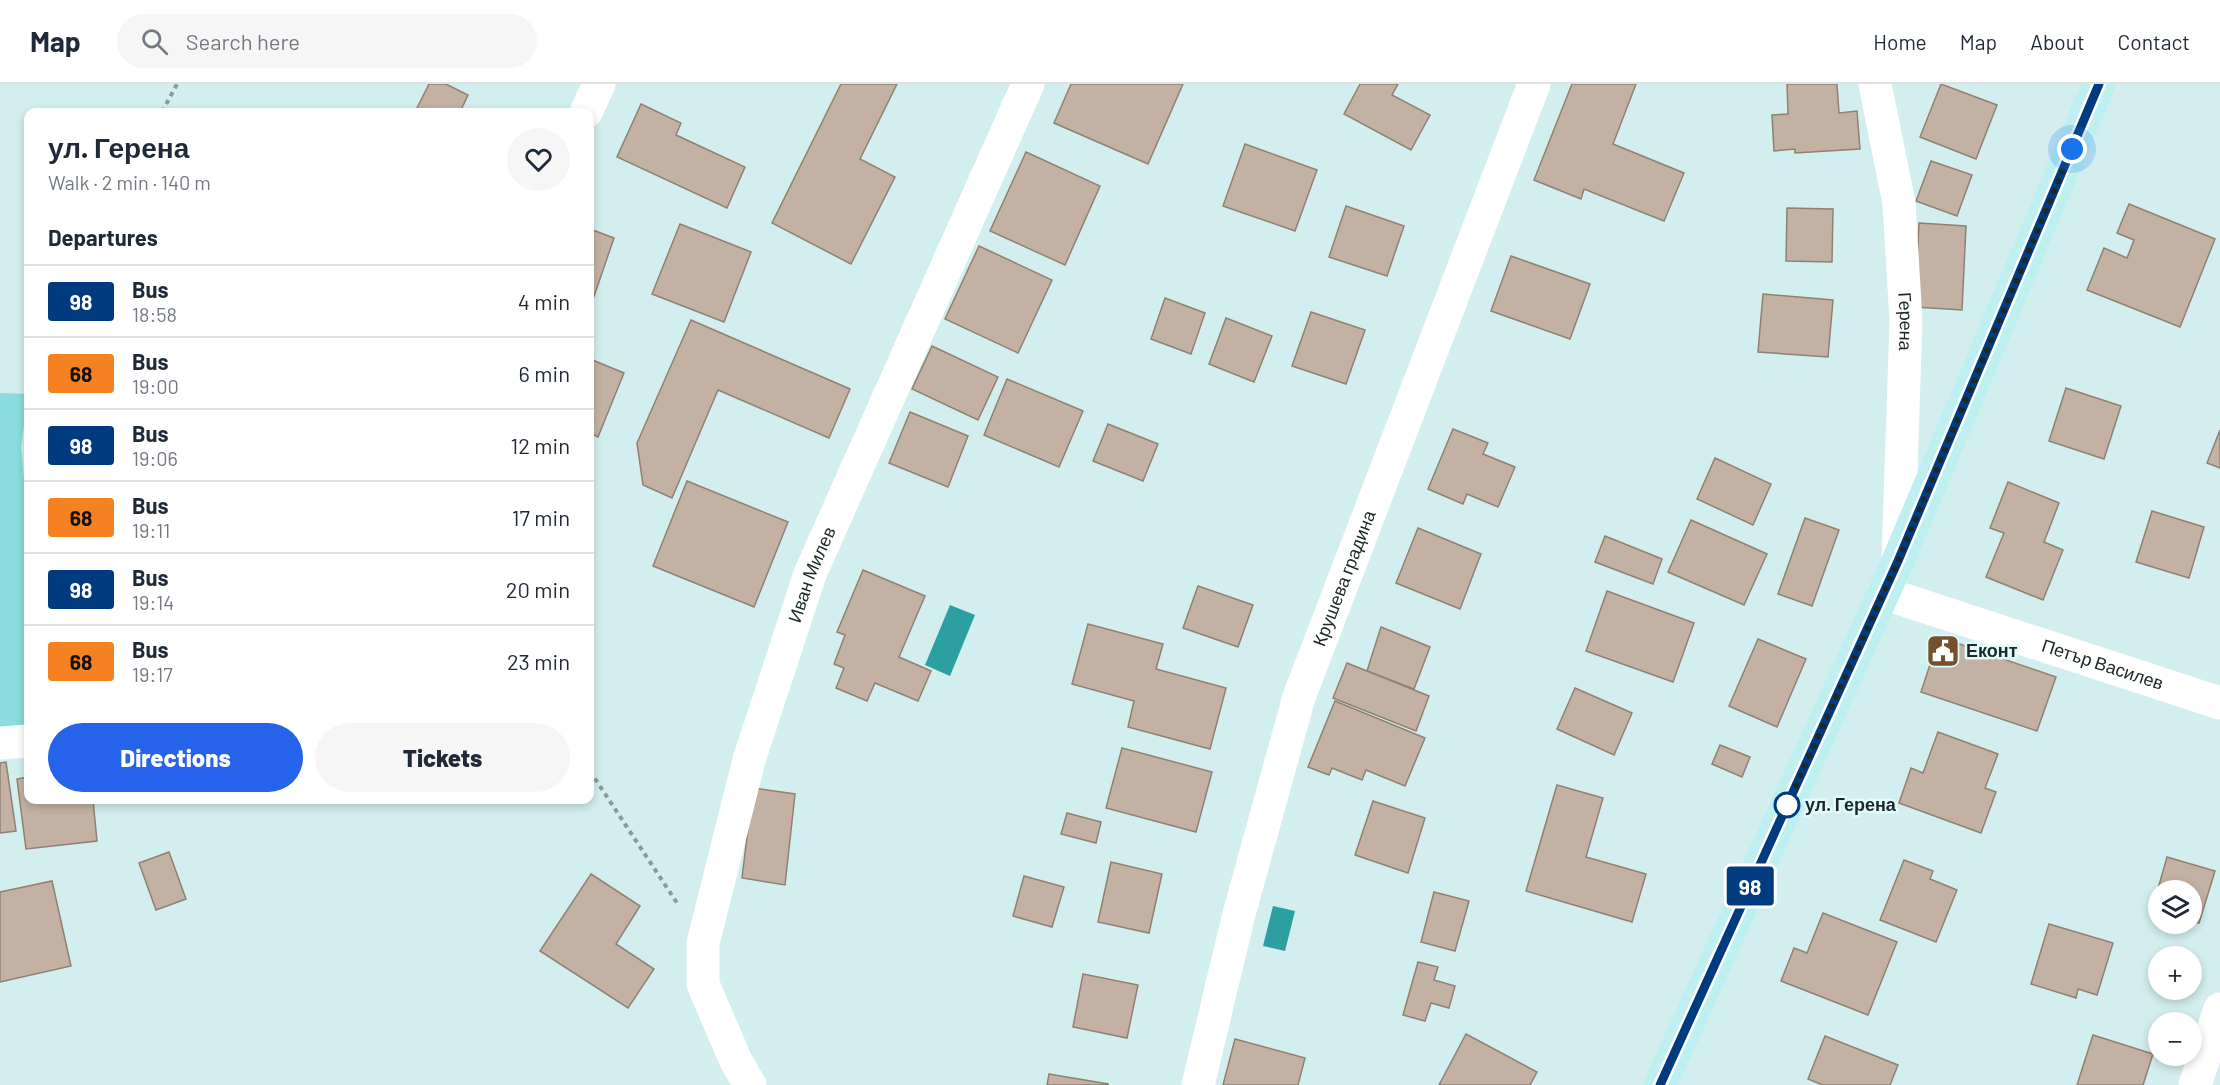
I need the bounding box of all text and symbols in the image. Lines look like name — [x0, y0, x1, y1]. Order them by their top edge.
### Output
search box — [117, 14, 537, 68]
text: Map — [30, 24, 81, 58]
icon: search — [138, 25, 171, 58]
text: Search here — [186, 28, 300, 54]
text: Home — [1873, 29, 1927, 54]
text: Map — [1960, 29, 1997, 54]
text: About — [2030, 29, 2085, 54]
text: Contact — [2118, 29, 2190, 54]
button: heart — [507, 128, 570, 191]
text: ул. Герена — [48, 130, 189, 164]
your location — [2057, 134, 2087, 164]
text: Walk · 2 min · 140 m — [48, 170, 211, 194]
text: Departures — [48, 224, 158, 250]
text: Bus — [132, 276, 169, 302]
text: 4 min — [518, 288, 570, 314]
text: 98 — [70, 289, 92, 314]
street label: Герена — [1894, 291, 1918, 352]
text: 18:58 — [132, 302, 177, 326]
text: Bus — [132, 348, 169, 374]
text: 6 min — [519, 360, 570, 386]
text: 68 — [70, 361, 92, 386]
text: 19:00 — [132, 374, 179, 398]
text: Bus — [132, 420, 169, 446]
text: 12 min — [510, 432, 570, 458]
text: 98 — [70, 433, 92, 458]
text: 19:06 — [132, 446, 178, 470]
text: Bus — [132, 492, 169, 518]
text: 17 min — [512, 504, 570, 530]
text: 68 — [70, 505, 92, 530]
street label: Крушева градина — [1307, 506, 1380, 649]
text: 19:11 — [132, 518, 170, 542]
street label: Иван Милев — [783, 523, 840, 625]
text: Bus — [132, 564, 169, 590]
text: 20 min — [506, 576, 570, 602]
text: 98 — [70, 577, 92, 602]
text: 19:14 — [132, 590, 174, 614]
public building icon: Еконт — [1925, 633, 1961, 669]
street label: Петър Василев — [2039, 634, 2167, 694]
text: Bus — [132, 636, 169, 662]
place label: Еконт — [1966, 639, 2018, 661]
text: 23 min — [507, 648, 570, 674]
text: 68 — [70, 649, 92, 674]
text: 19:17 — [132, 662, 173, 686]
button: Directions — [48, 723, 303, 792]
button: Tickets — [315, 723, 570, 792]
marker: ул. Герена — [1774, 792, 1800, 818]
place label: ул. Герена — [1805, 793, 1897, 815]
line badge: 98 — [1723, 866, 1777, 906]
text: 98 — [1739, 874, 1761, 899]
map controls — [2148, 880, 2202, 1066]
button: layers — [2148, 880, 2202, 934]
button: + — [2148, 946, 2202, 1000]
button: − — [2148, 1012, 2202, 1066]

